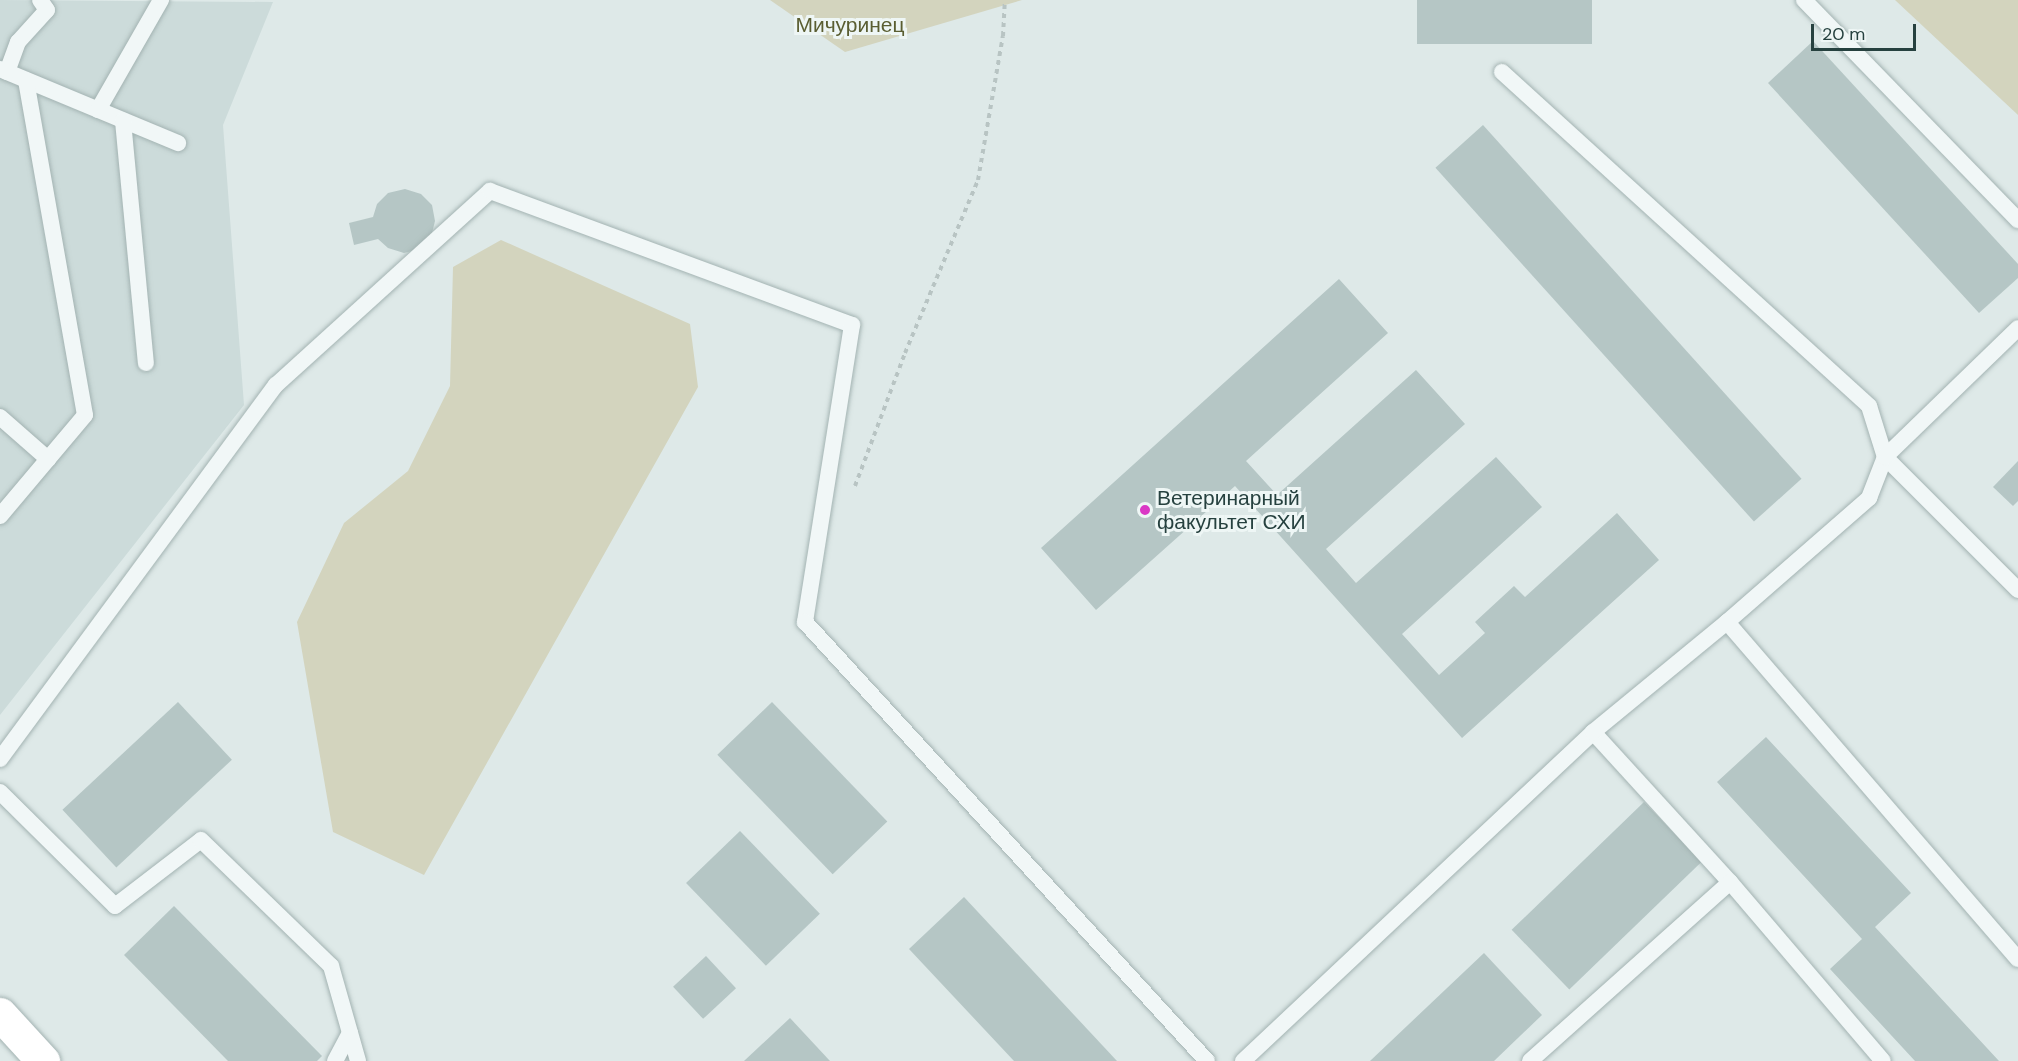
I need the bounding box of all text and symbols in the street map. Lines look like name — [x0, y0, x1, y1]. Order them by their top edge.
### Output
park label: Мичуринец — [795, 12, 905, 38]
scale bar — [1814, 12, 1919, 50]
text: 20 m — [1822, 22, 1865, 46]
place label: Ветеринарный факультет СХИ — [1157, 485, 1306, 535]
marker: Ветеринарный факультет СХИ — [1138, 503, 1152, 517]

